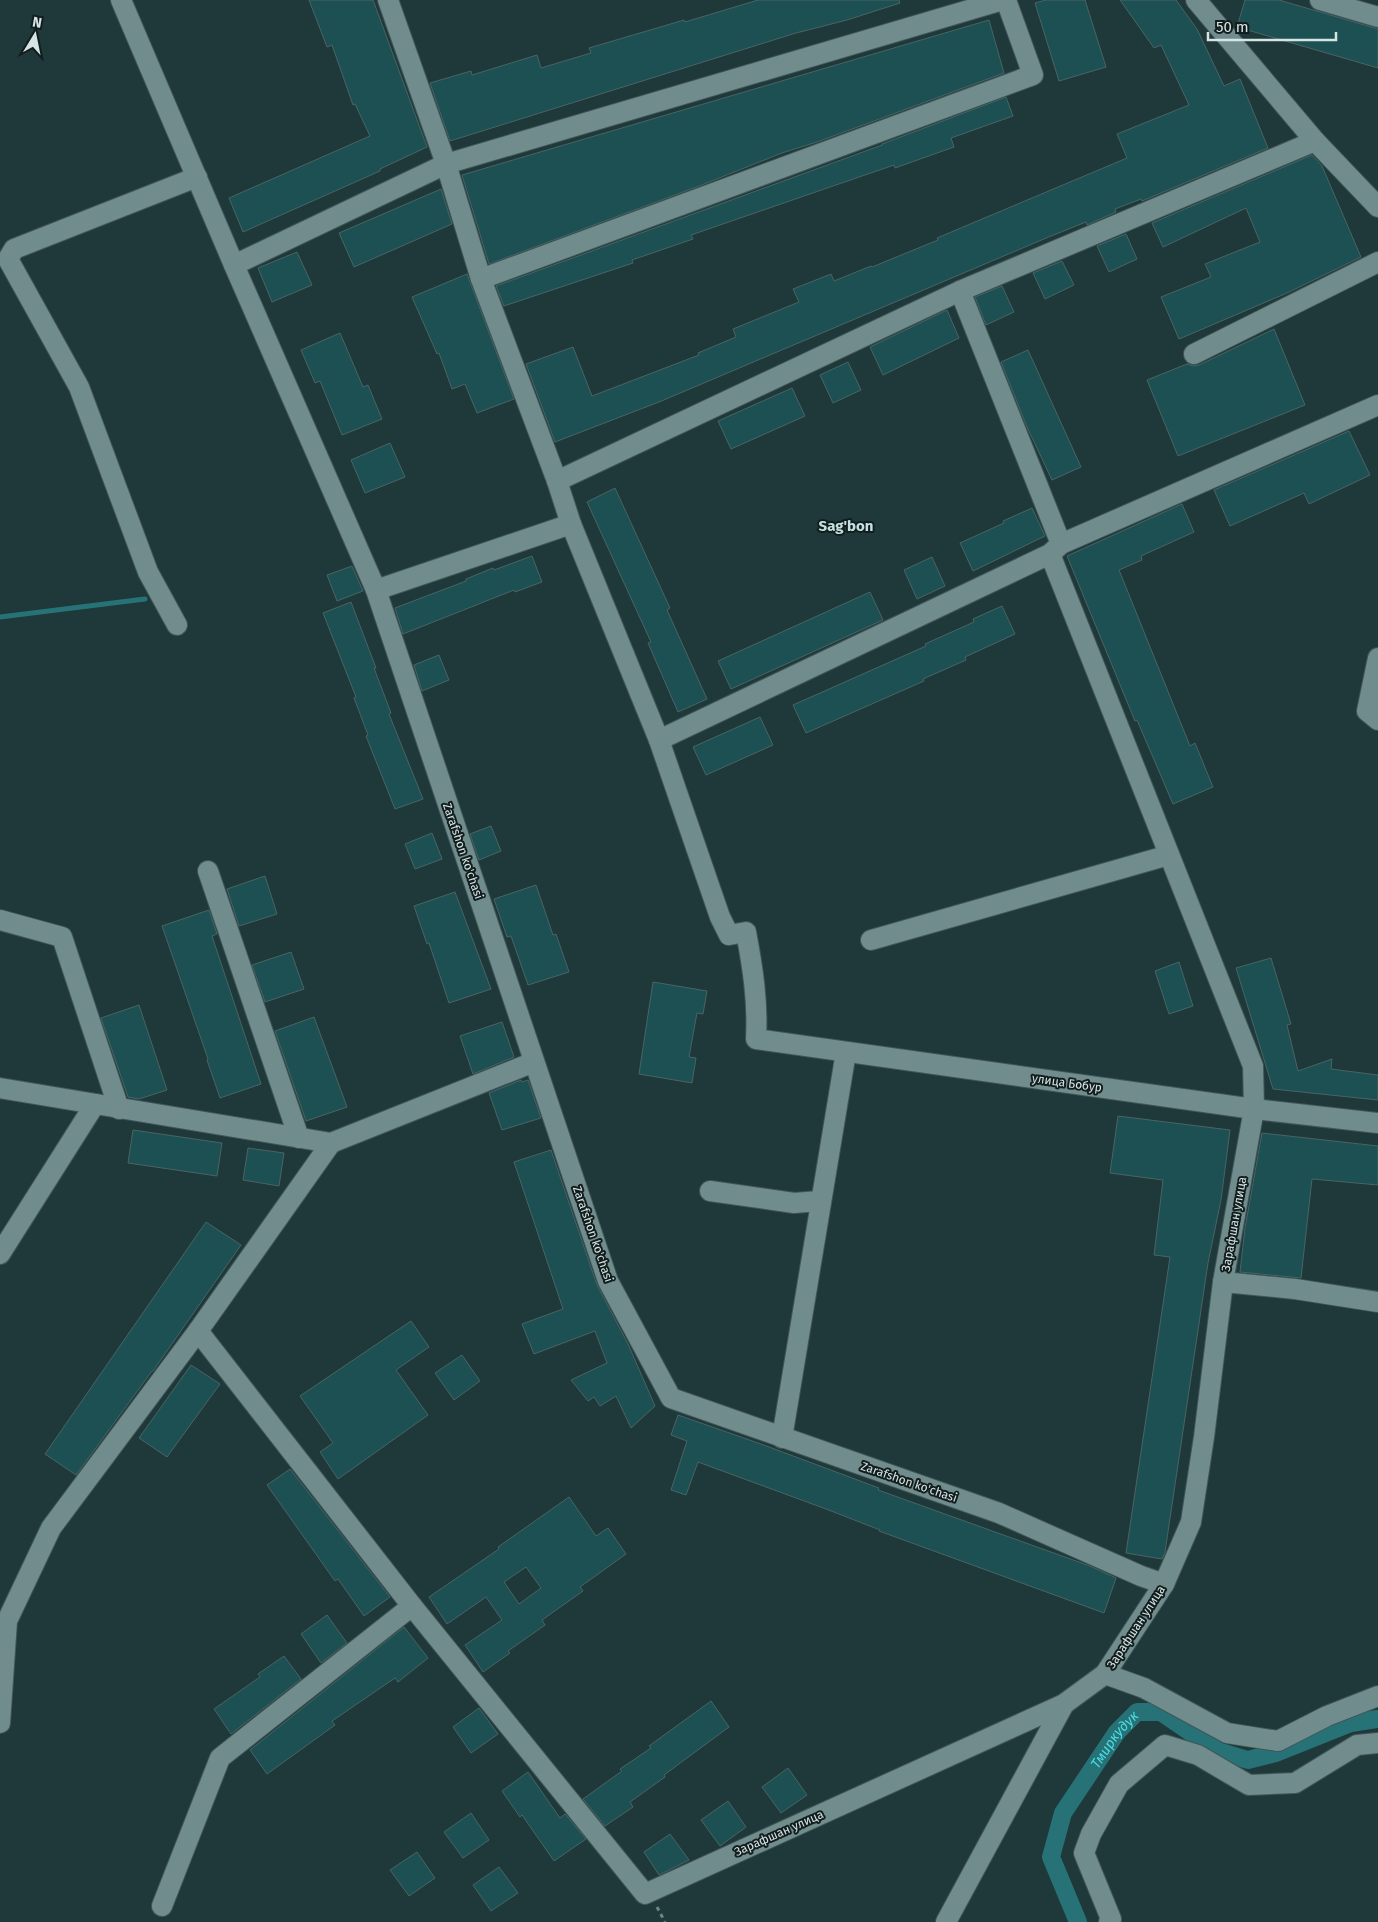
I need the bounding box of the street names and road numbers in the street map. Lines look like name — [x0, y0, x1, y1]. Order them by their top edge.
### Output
street label: Zarafshon ko'chasi — [440, 801, 486, 901]
street label: улица Бобур — [1031, 1071, 1103, 1095]
street label: Зарафшан улица — [1219, 1176, 1249, 1272]
street label: Zarafshon ko'chasi — [570, 1184, 616, 1284]
street label: Zarafshon ko'chasi — [859, 1459, 959, 1505]
street label: Зарафшан улица — [1104, 1583, 1168, 1671]
street label: Зарафшан улица — [732, 1807, 826, 1859]

